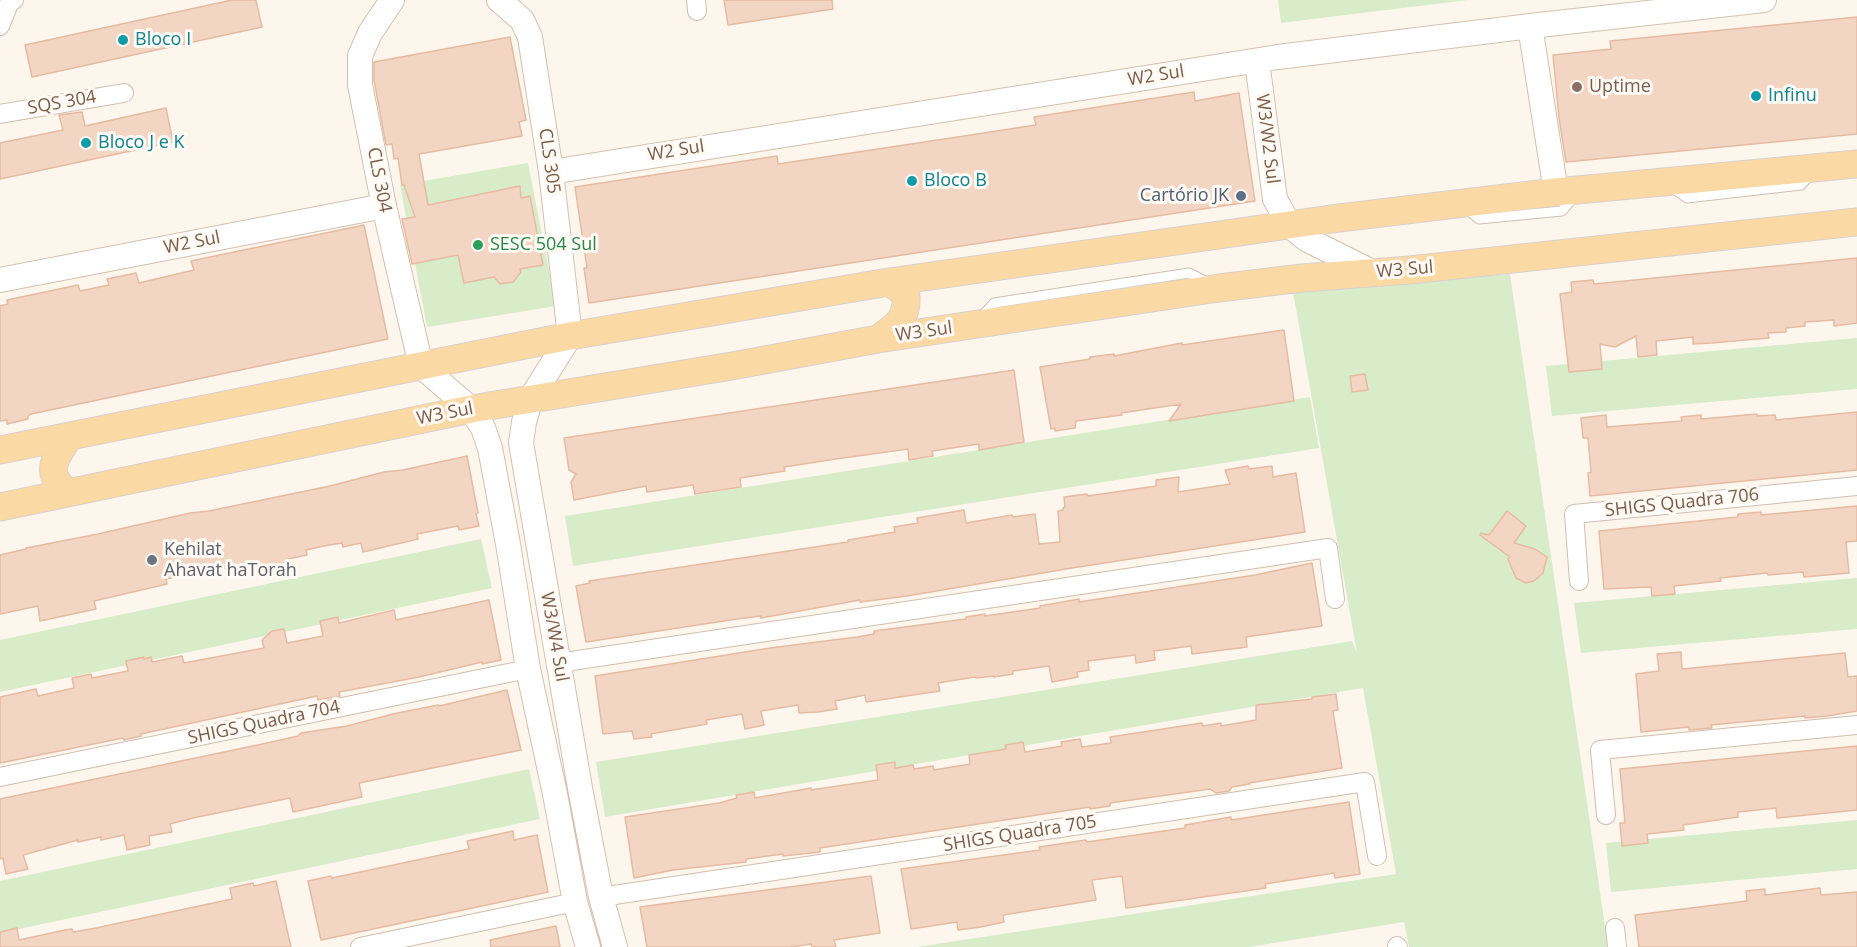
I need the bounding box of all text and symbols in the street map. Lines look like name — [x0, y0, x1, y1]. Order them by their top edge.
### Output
place label: Bloco I — [135, 29, 191, 51]
marker: Bloco I — [116, 33, 130, 47]
street label: W2 Sul — [1126, 61, 1186, 91]
place label: Uptime — [1589, 76, 1651, 98]
marker: Uptime — [1570, 80, 1584, 94]
place label: Infinu — [1768, 85, 1817, 107]
street label: SQS 304 — [26, 86, 98, 120]
marker: Infinu — [1749, 89, 1763, 103]
street label: W3/W2 Sul — [1251, 93, 1283, 185]
street label: CLS 305 — [534, 127, 564, 195]
place label: Bloco J e K — [98, 132, 184, 154]
marker: Bloco J e K — [79, 136, 93, 150]
street label: W2 Sul — [646, 136, 706, 166]
street label: CLS 304 — [362, 145, 396, 215]
place label: Bloco B — [924, 170, 987, 192]
marker: Bloco B — [905, 174, 919, 188]
place label: Cartório JK — [1140, 185, 1229, 207]
marker: Cartório JK — [1234, 189, 1248, 203]
street label: W2 Sul — [162, 227, 222, 259]
place label: SESC 504 Sul — [490, 234, 597, 256]
marker: SESC 504 Sul — [471, 238, 485, 252]
street label: W3 Sul — [1376, 257, 1434, 283]
street label: W3 Sul — [894, 317, 954, 347]
street label: W3 Sul — [415, 398, 475, 430]
street label: SHIGS Quadra 706 — [1604, 484, 1760, 522]
place label: Kehilat Ahavat haTorah — [164, 539, 297, 582]
marker: Kehilat Ahavat haTorah — [145, 553, 159, 567]
street label: W3/W4 Sul — [536, 591, 572, 683]
street label: SHIGS Quadra 704 — [186, 696, 342, 750]
street label: SHIGS Quadra 705 — [942, 811, 1098, 857]

